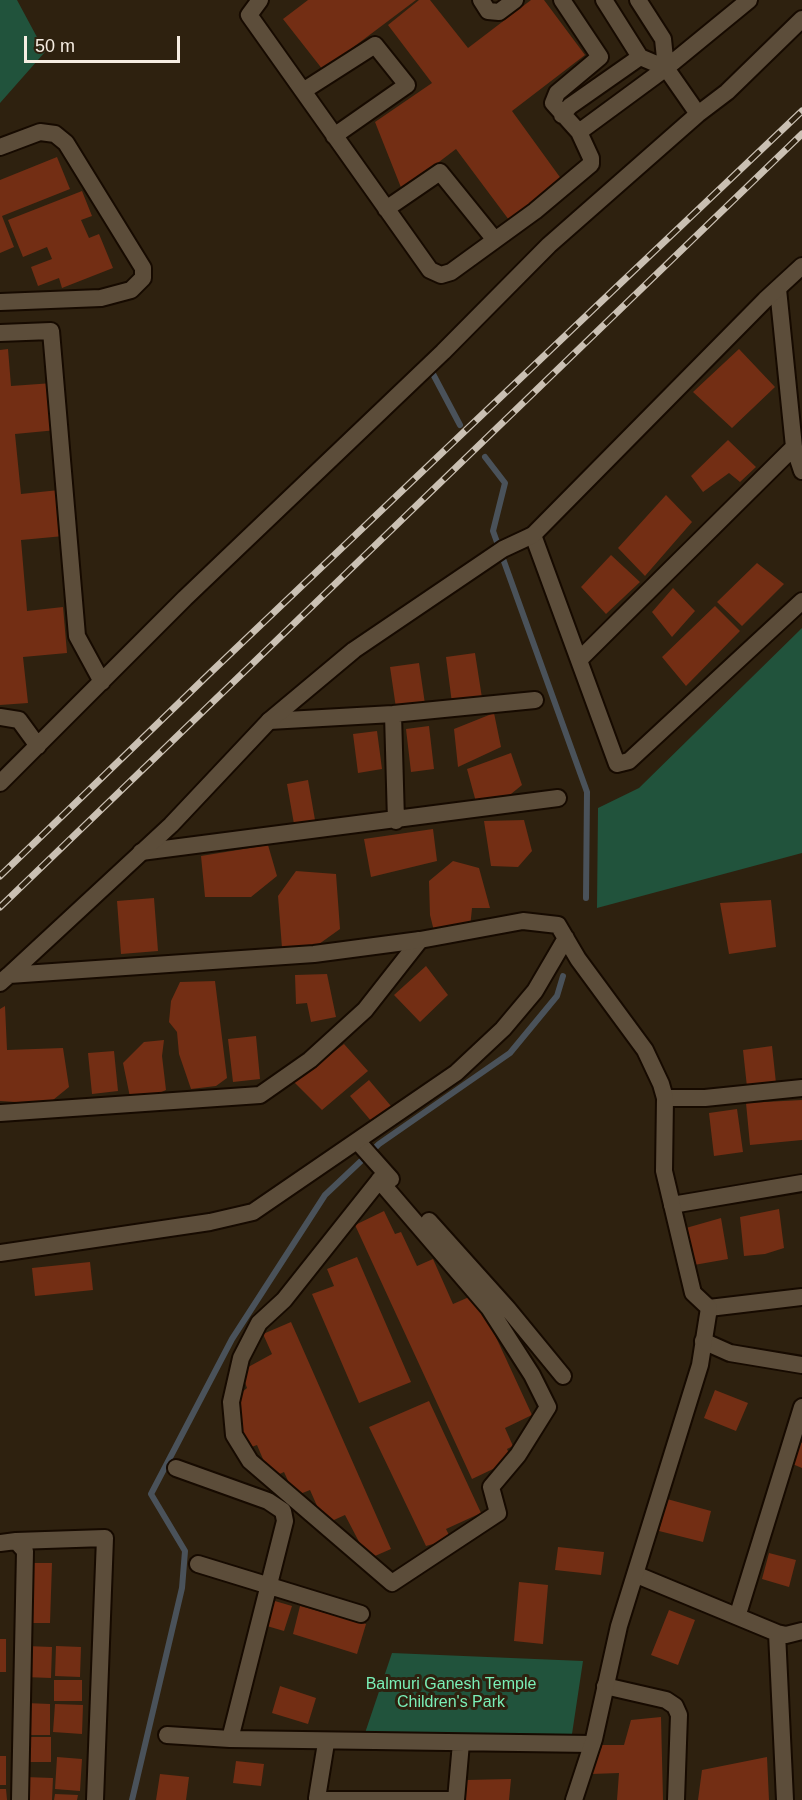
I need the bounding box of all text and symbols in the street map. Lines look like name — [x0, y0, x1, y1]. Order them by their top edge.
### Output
scale bar — [27, 24, 183, 62]
text: 50 m — [35, 36, 75, 56]
park label: Balmuri Ganesh Temple Children's Park — [366, 1675, 536, 1713]

